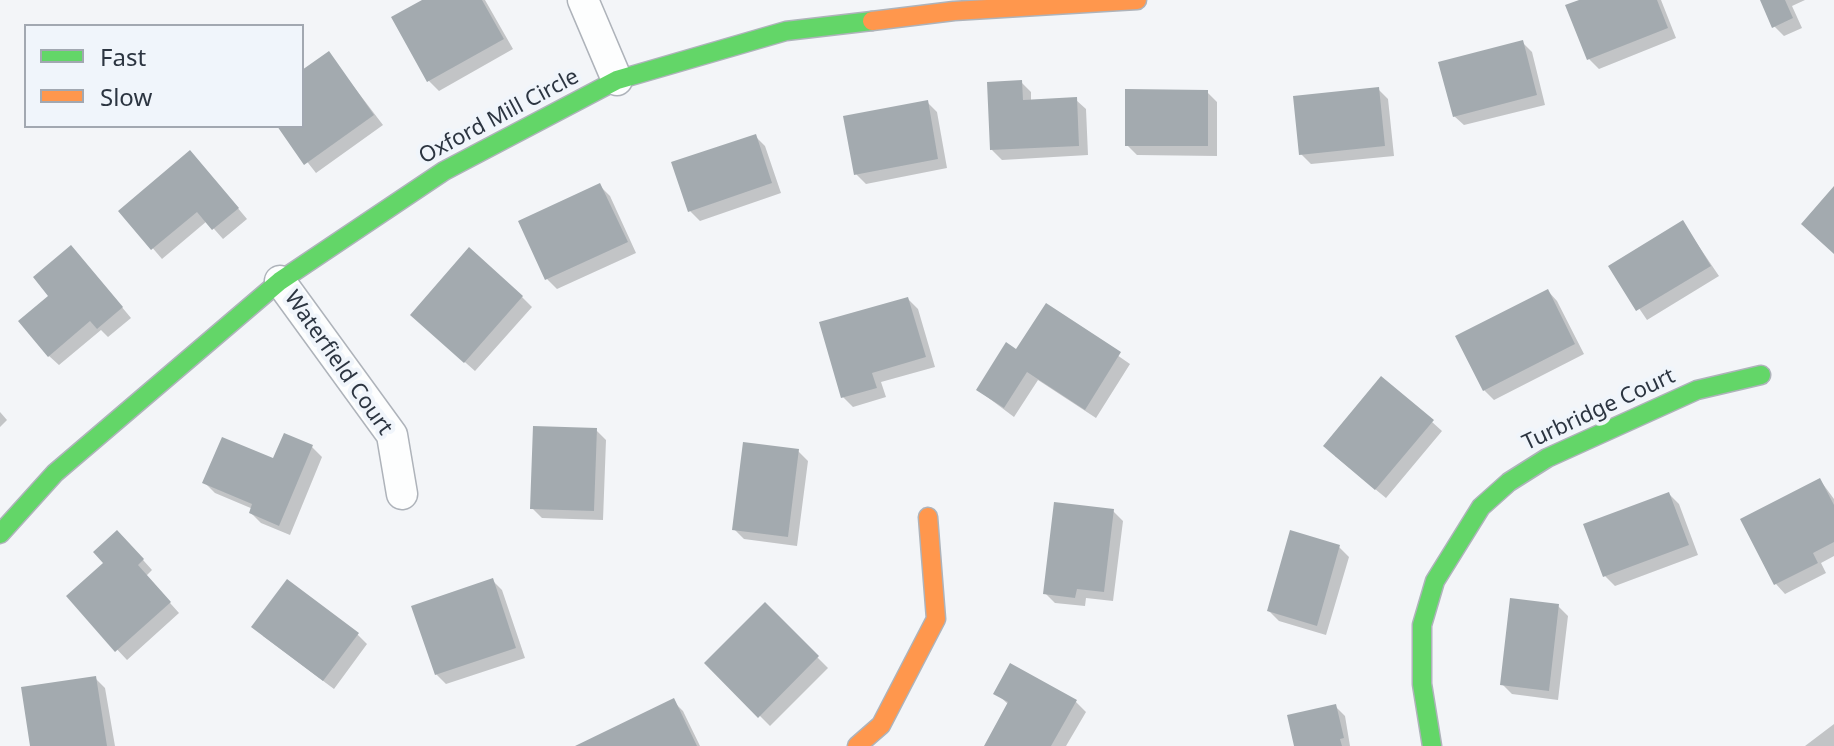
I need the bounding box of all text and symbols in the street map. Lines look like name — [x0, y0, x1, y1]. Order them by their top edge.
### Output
legend — [24, 24, 304, 128]
text: Fast — [100, 40, 146, 73]
street label: Oxford Mill Circle — [415, 64, 583, 170]
text: Slow — [100, 80, 152, 113]
street label: Waterfield Court — [278, 286, 398, 440]
street label: Turbridge Court — [1519, 363, 1679, 457]

